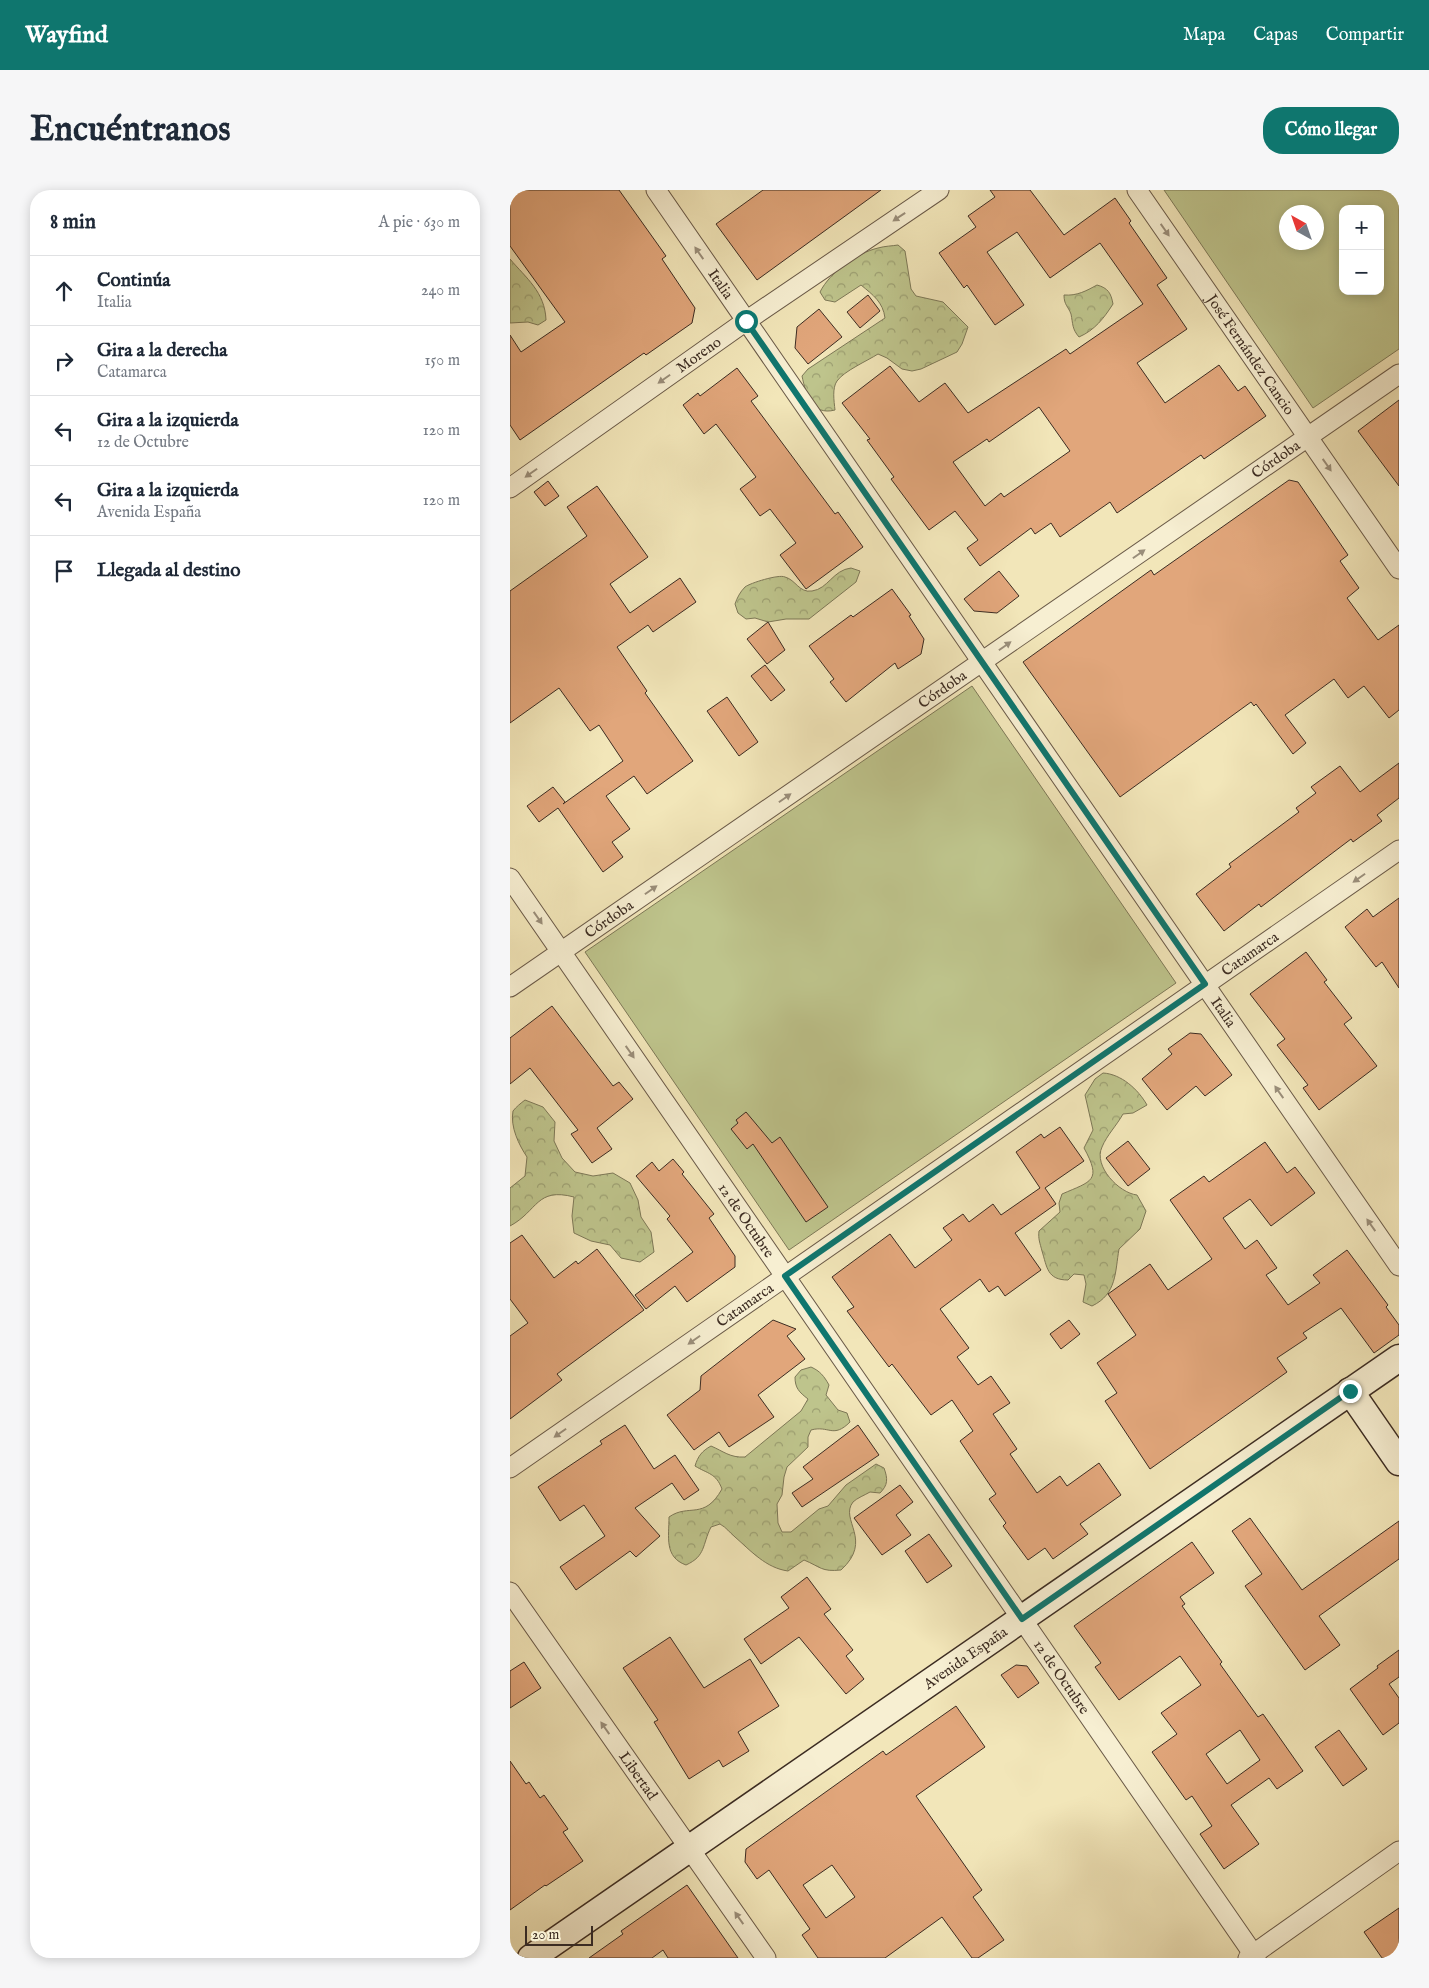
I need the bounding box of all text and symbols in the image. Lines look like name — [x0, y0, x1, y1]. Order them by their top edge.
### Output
text: Wayfind — [25, 20, 108, 51]
text: Mapa — [1183, 24, 1225, 47]
text: Capas — [1253, 24, 1298, 47]
text: Compartir — [1326, 24, 1404, 47]
button: Cómo llegar — [1263, 107, 1399, 154]
text: Encuéntranos — [30, 108, 230, 153]
north arrow — [1279, 205, 1324, 250]
map controls — [1339, 205, 1384, 295]
button: + — [1339, 205, 1384, 250]
text: 8 min — [50, 209, 96, 236]
text: A pie · 630 m — [379, 213, 460, 233]
one-way arrow — [892, 213, 905, 222]
one-way arrow — [1160, 223, 1170, 237]
one-way arrow — [694, 246, 704, 260]
button: − — [1339, 250, 1384, 295]
street label: Italia — [704, 265, 738, 303]
text: Continúa — [97, 269, 171, 293]
icon: ahead — [50, 277, 78, 305]
text: 240 m — [421, 281, 460, 301]
street label: José Fernández Cancio — [1201, 289, 1299, 418]
text: Italia — [97, 293, 132, 313]
route start — [735, 310, 758, 333]
street label: Moreno — [672, 332, 725, 377]
text: Gira a la derecha — [97, 339, 227, 363]
icon: right — [50, 347, 78, 375]
text: 150 m — [425, 351, 460, 371]
text: Catamarca — [97, 363, 167, 383]
one-way arrow — [657, 374, 671, 384]
text: Gira a la izquierda — [97, 409, 239, 433]
icon: left — [50, 417, 78, 445]
text: 120 m — [423, 421, 460, 441]
text: 12 de Octubre — [97, 433, 189, 453]
street label: Córdoba — [1248, 435, 1304, 482]
one-way arrow — [1322, 458, 1332, 471]
one-way arrow — [524, 468, 538, 478]
text: Gira a la izquierda — [97, 479, 239, 503]
icon: left — [50, 487, 78, 515]
text: 120 m — [423, 491, 460, 511]
text: Avenida España — [97, 503, 201, 523]
one-way arrow — [1132, 549, 1146, 559]
icon: arrive — [50, 557, 78, 585]
text: Llegada al destino — [97, 559, 240, 583]
one-way arrow — [998, 641, 1012, 651]
street label: Córdoba — [914, 665, 971, 712]
one-way arrow — [778, 793, 792, 803]
one-way arrow — [1352, 873, 1366, 883]
one-way arrow — [644, 885, 658, 895]
street label: Córdoba — [581, 895, 637, 942]
one-way arrow — [533, 911, 543, 925]
street label: Catamarca — [1218, 927, 1282, 980]
street label: Italia — [1207, 993, 1241, 1031]
one-way arrow — [625, 1045, 635, 1059]
one-way arrow — [1274, 1085, 1284, 1099]
street label: 12 de Octubre — [714, 1179, 779, 1261]
one-way arrow — [1366, 1219, 1376, 1232]
street label: Catamarca — [713, 1278, 778, 1331]
one-way arrow — [687, 1335, 700, 1345]
route end — [1339, 1380, 1362, 1403]
one-way arrow — [554, 1428, 567, 1438]
street label: Avenida España — [919, 1622, 1011, 1694]
street label: 12 de Octubre — [1030, 1636, 1094, 1718]
one-way arrow — [600, 1721, 610, 1734]
street label: Libertad — [615, 1748, 662, 1804]
one-way arrow — [734, 1911, 744, 1925]
scale bar — [525, 1923, 592, 1946]
text: 20 m — [532, 1926, 559, 1944]

